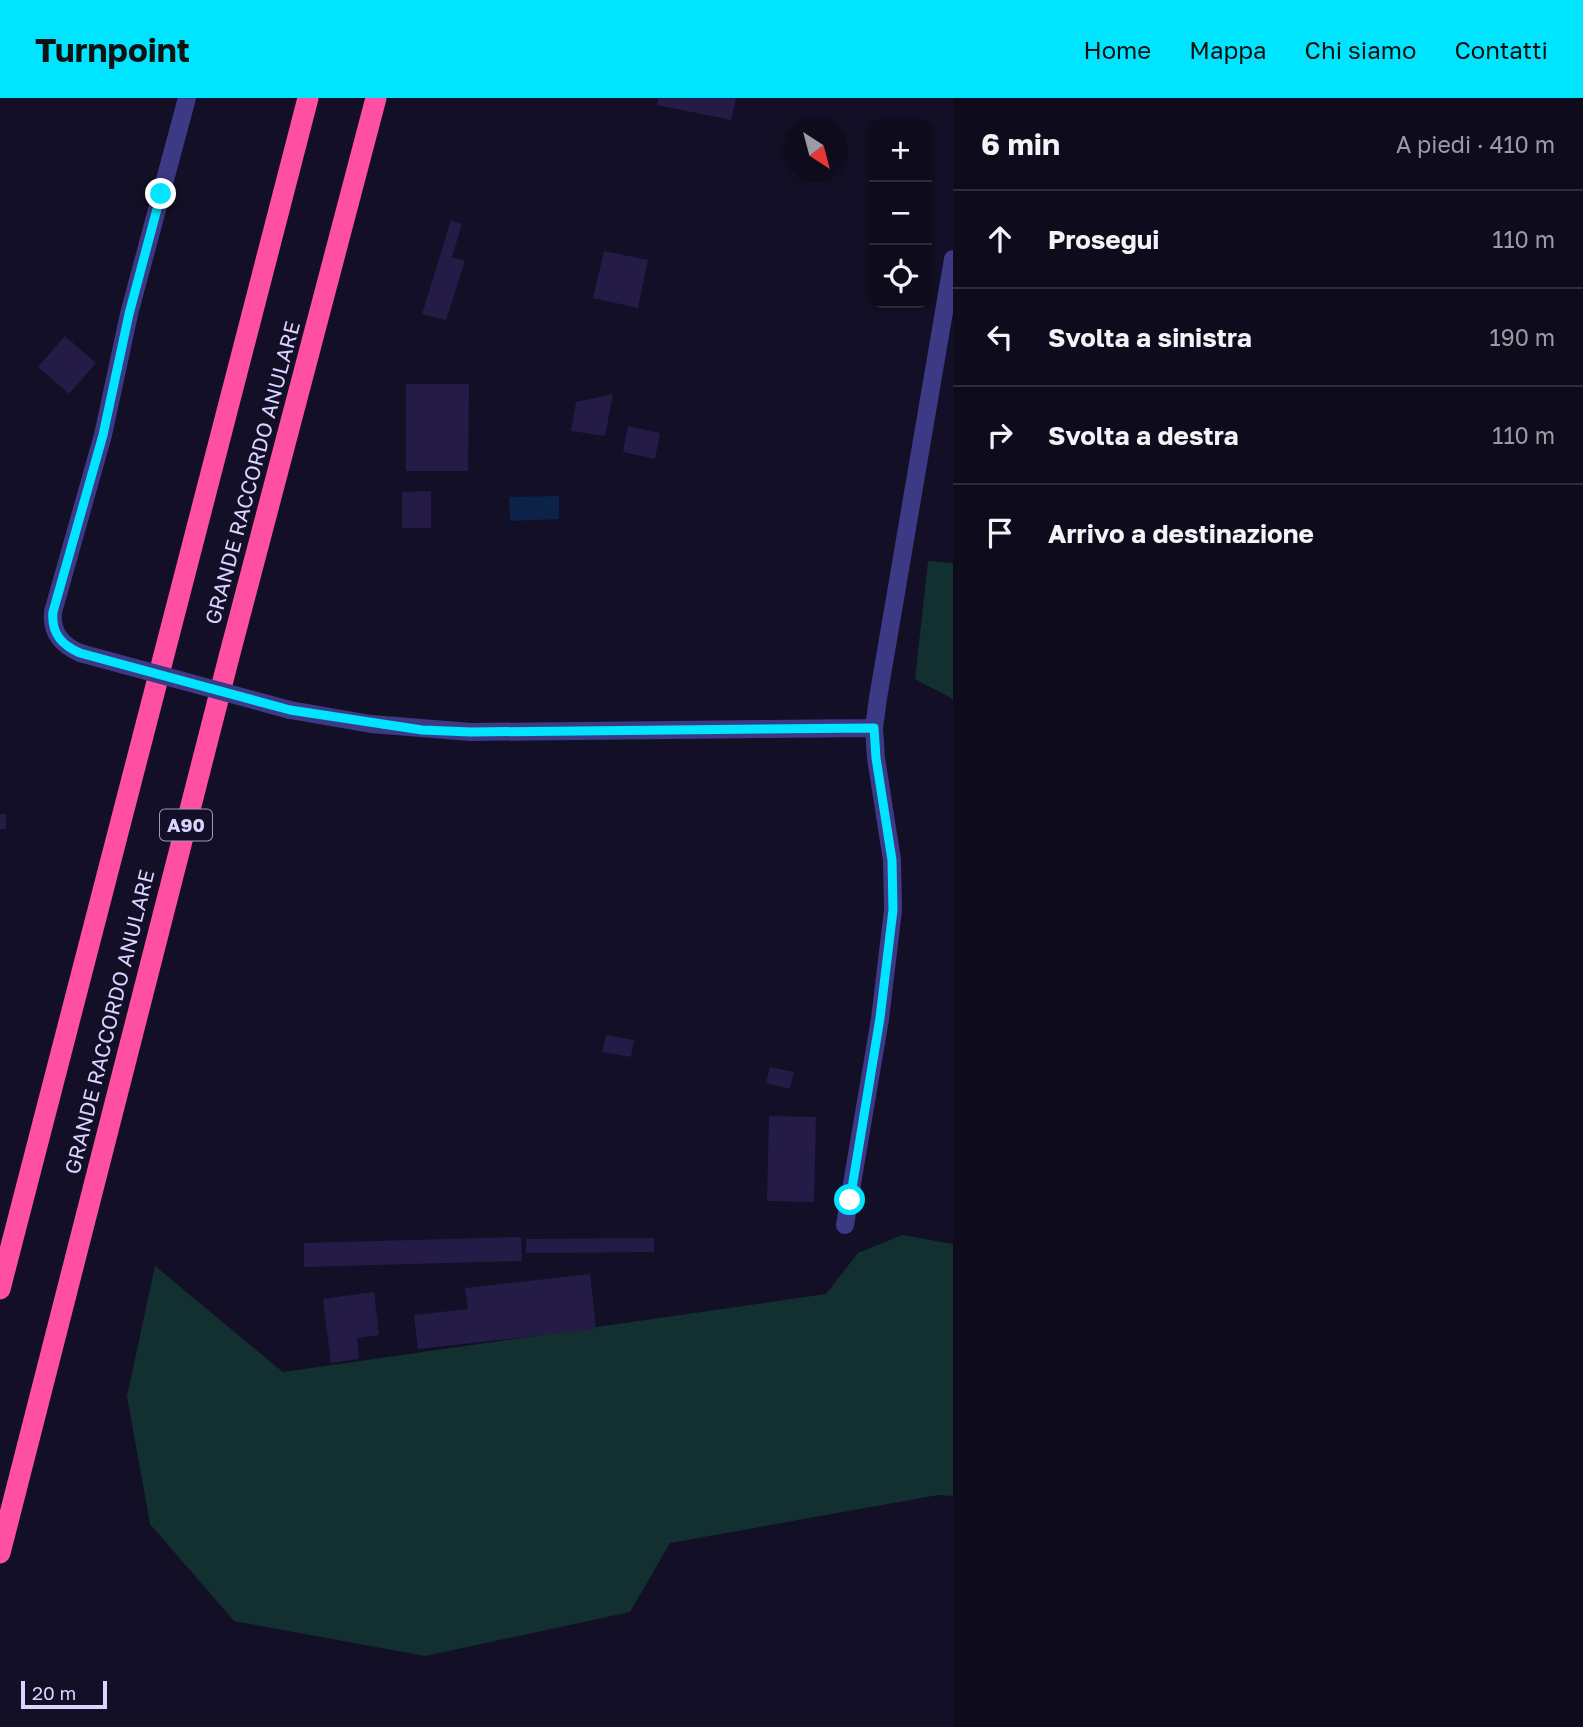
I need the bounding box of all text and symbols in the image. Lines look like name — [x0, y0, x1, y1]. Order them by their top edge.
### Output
text: Turnpoint — [35, 30, 190, 69]
text: Home — [1083, 35, 1151, 64]
text: Mappa — [1189, 35, 1267, 64]
text: Chi siamo — [1305, 35, 1416, 64]
text: Contatti — [1454, 35, 1548, 64]
north arrow — [785, 119, 848, 182]
map controls — [869, 119, 932, 308]
button: + — [869, 119, 932, 182]
text: 6 min — [981, 126, 1060, 162]
text: A piedi · 410 m — [1396, 130, 1555, 158]
route end — [145, 178, 176, 209]
button: − — [869, 182, 932, 245]
icon: ahead — [981, 220, 1019, 258]
text: Prosegui — [1048, 224, 1159, 255]
text: 110 m — [1492, 225, 1555, 253]
button: locate — [869, 245, 932, 308]
street label: GRANDE RACCORDO ANULARE — [199, 318, 305, 627]
icon: left — [981, 318, 1019, 356]
text: Svolta a sinistra — [1048, 322, 1252, 353]
text: 190 m — [1490, 323, 1555, 351]
icon: right — [981, 416, 1019, 454]
text: Svolta a destra — [1048, 420, 1239, 451]
text: 110 m — [1492, 421, 1555, 449]
icon: arrive — [981, 514, 1019, 552]
text: Arrivo a destinazione — [1048, 518, 1314, 549]
road number: A90 — [160, 810, 212, 840]
street label: GRANDE RACCORDO ANULARE — [59, 867, 159, 1177]
route start — [834, 1184, 865, 1215]
scale bar — [21, 1678, 107, 1710]
text: 20 m — [32, 1681, 76, 1704]

